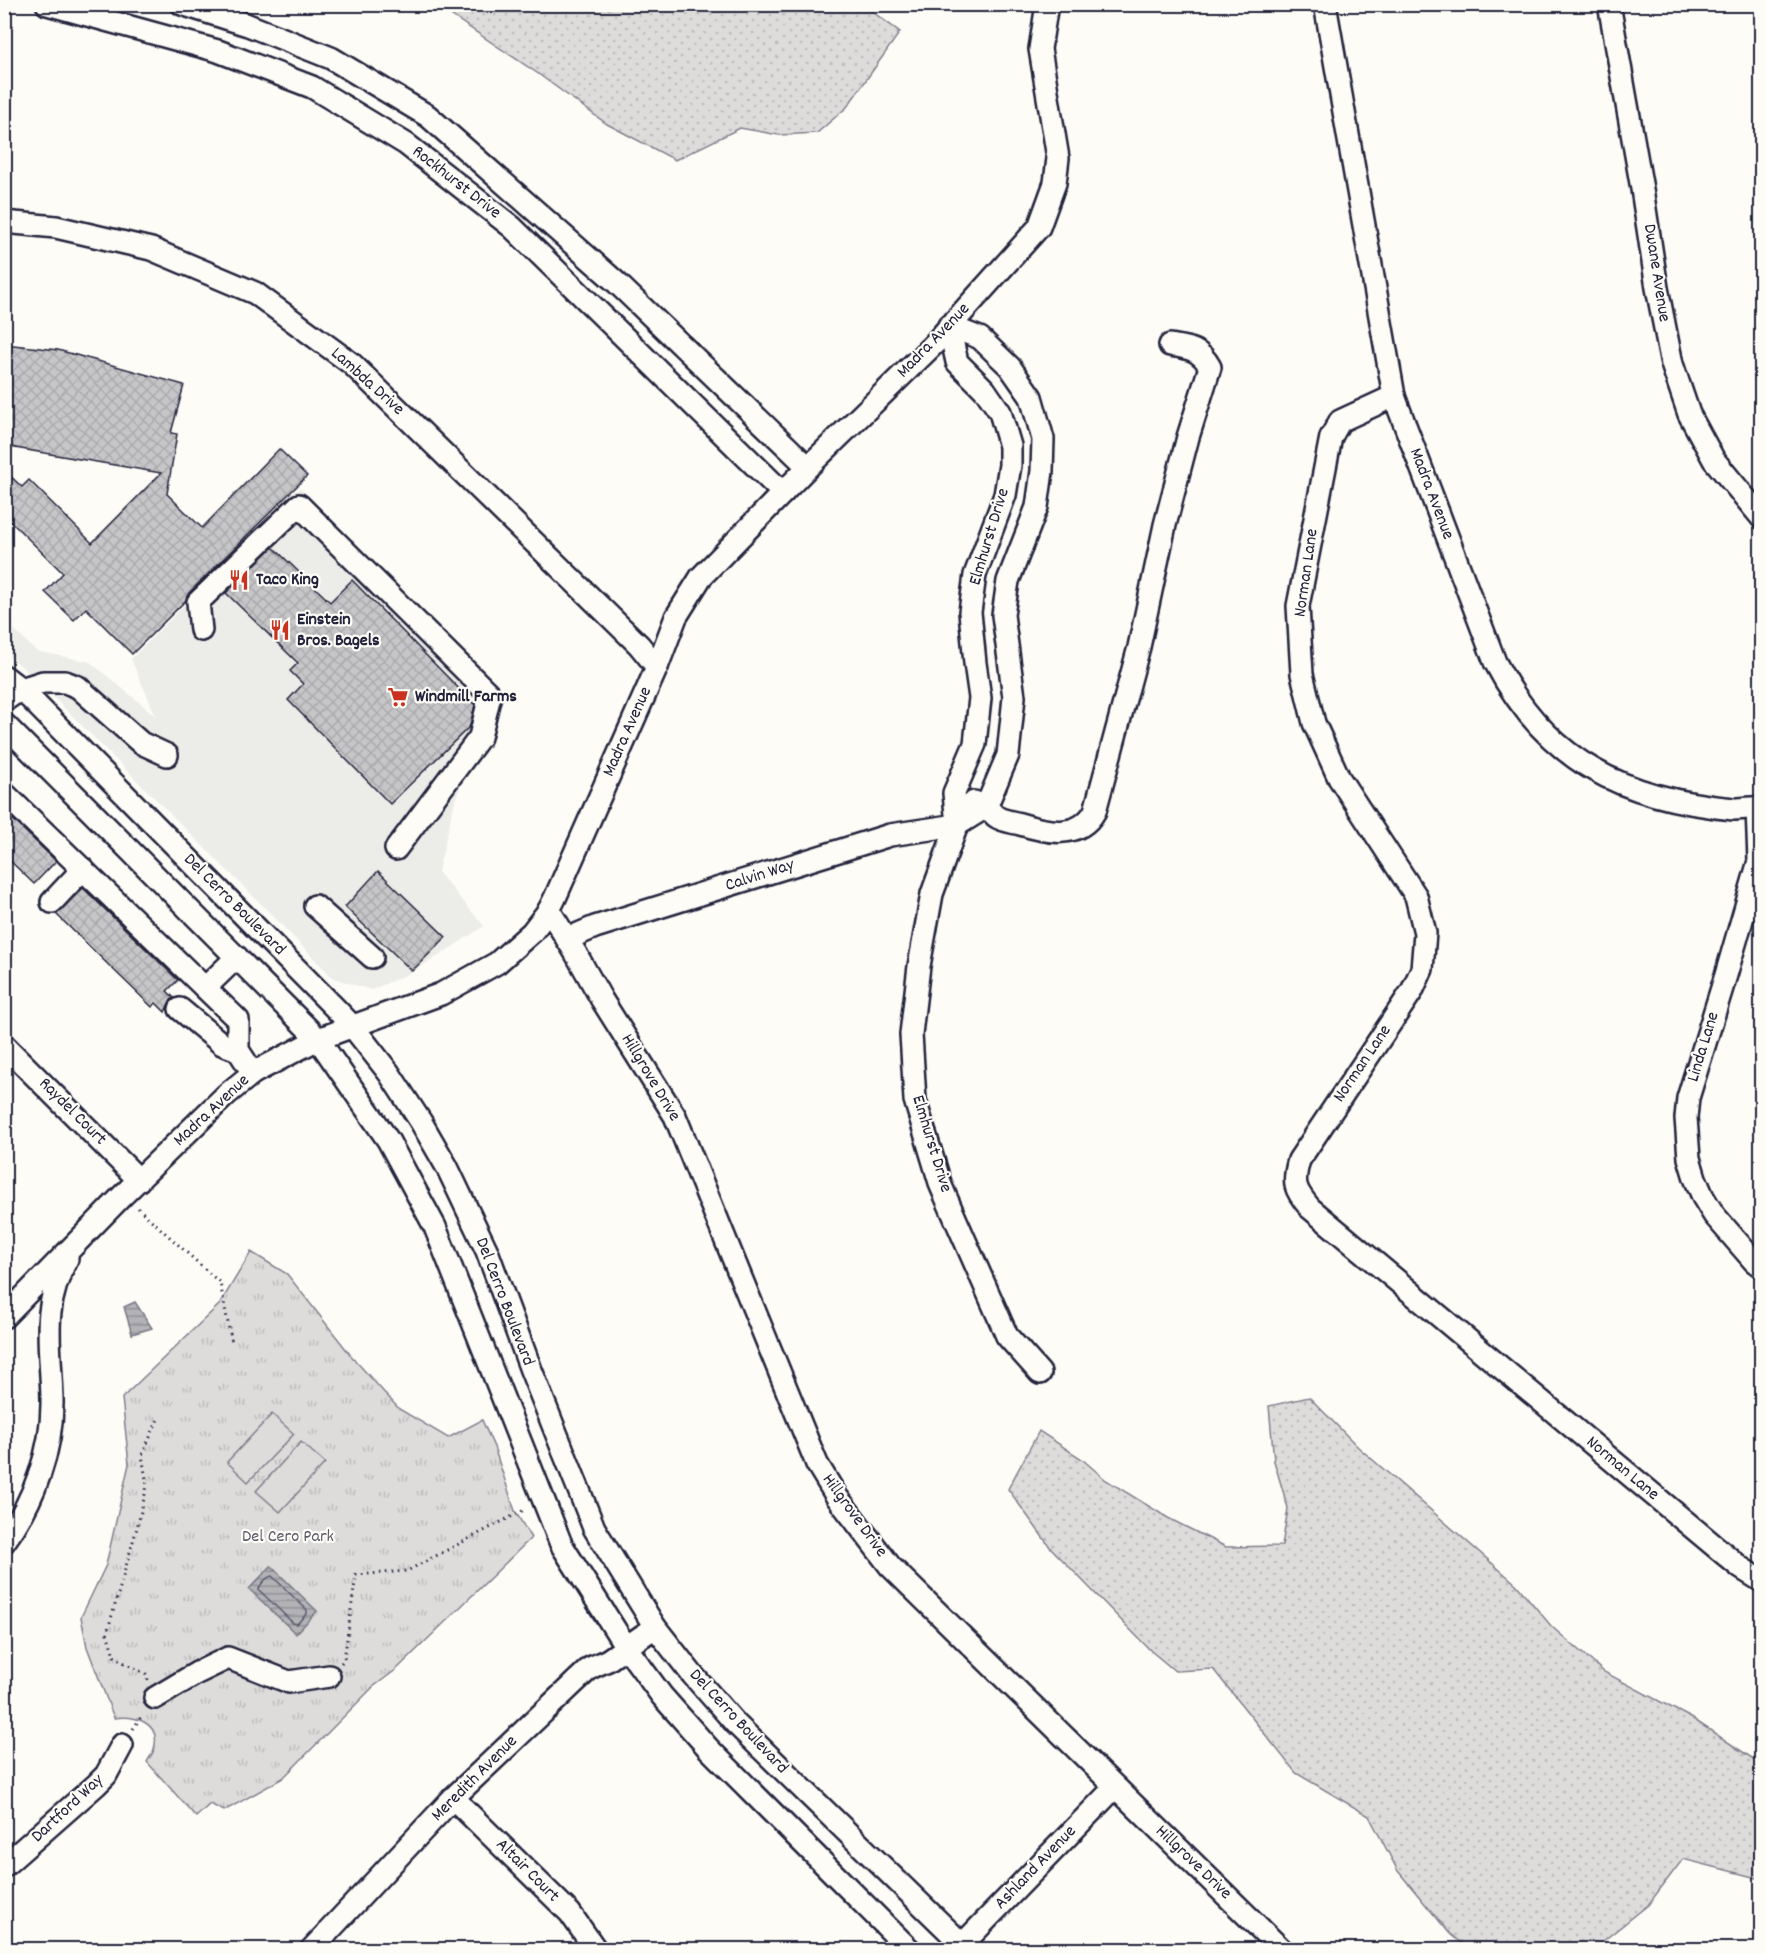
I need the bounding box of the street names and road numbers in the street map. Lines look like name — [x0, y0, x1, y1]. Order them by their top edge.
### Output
street label: Rockhurst Drive — [406, 140, 506, 226]
street label: Dwane Avenue — [1636, 222, 1676, 324]
street label: Madra Avenue — [892, 298, 976, 384]
street label: Lambda Drive — [325, 342, 409, 422]
street label: Madra Avenue — [1402, 445, 1460, 543]
street label: Elmhurst Drive — [963, 485, 1017, 589]
street label: Norman Lane — [1288, 527, 1326, 619]
street label: Madra Avenue — [597, 683, 659, 781]
street label: Del Cerro Boulevard — [177, 848, 291, 962]
street label: Calvin Way — [722, 853, 798, 899]
street label: Linda Lane — [1682, 1009, 1727, 1085]
street label: Norman Lane — [1328, 1020, 1398, 1108]
street label: Hillgrove Drive — [614, 1030, 686, 1126]
street label: Madra Avenue — [168, 1069, 256, 1153]
street label: Raydel Court — [32, 1072, 112, 1152]
street label: Elmhurst Drive — [904, 1092, 958, 1196]
street label: Del Cerro Boulevard — [468, 1234, 540, 1370]
street label: Norman Lane — [1580, 1431, 1664, 1507]
street label: Hillgrove Drive — [815, 1469, 893, 1563]
street label: Del Cerro Boulevard — [683, 1664, 793, 1780]
street label: Meredith Avenue — [426, 1730, 524, 1828]
street label: Dartford Way — [26, 1768, 110, 1849]
street label: Ashland Avenue — [989, 1820, 1083, 1916]
street label: Hillgrove Drive — [1149, 1820, 1237, 1906]
street label: Altair Court — [489, 1833, 565, 1909]

